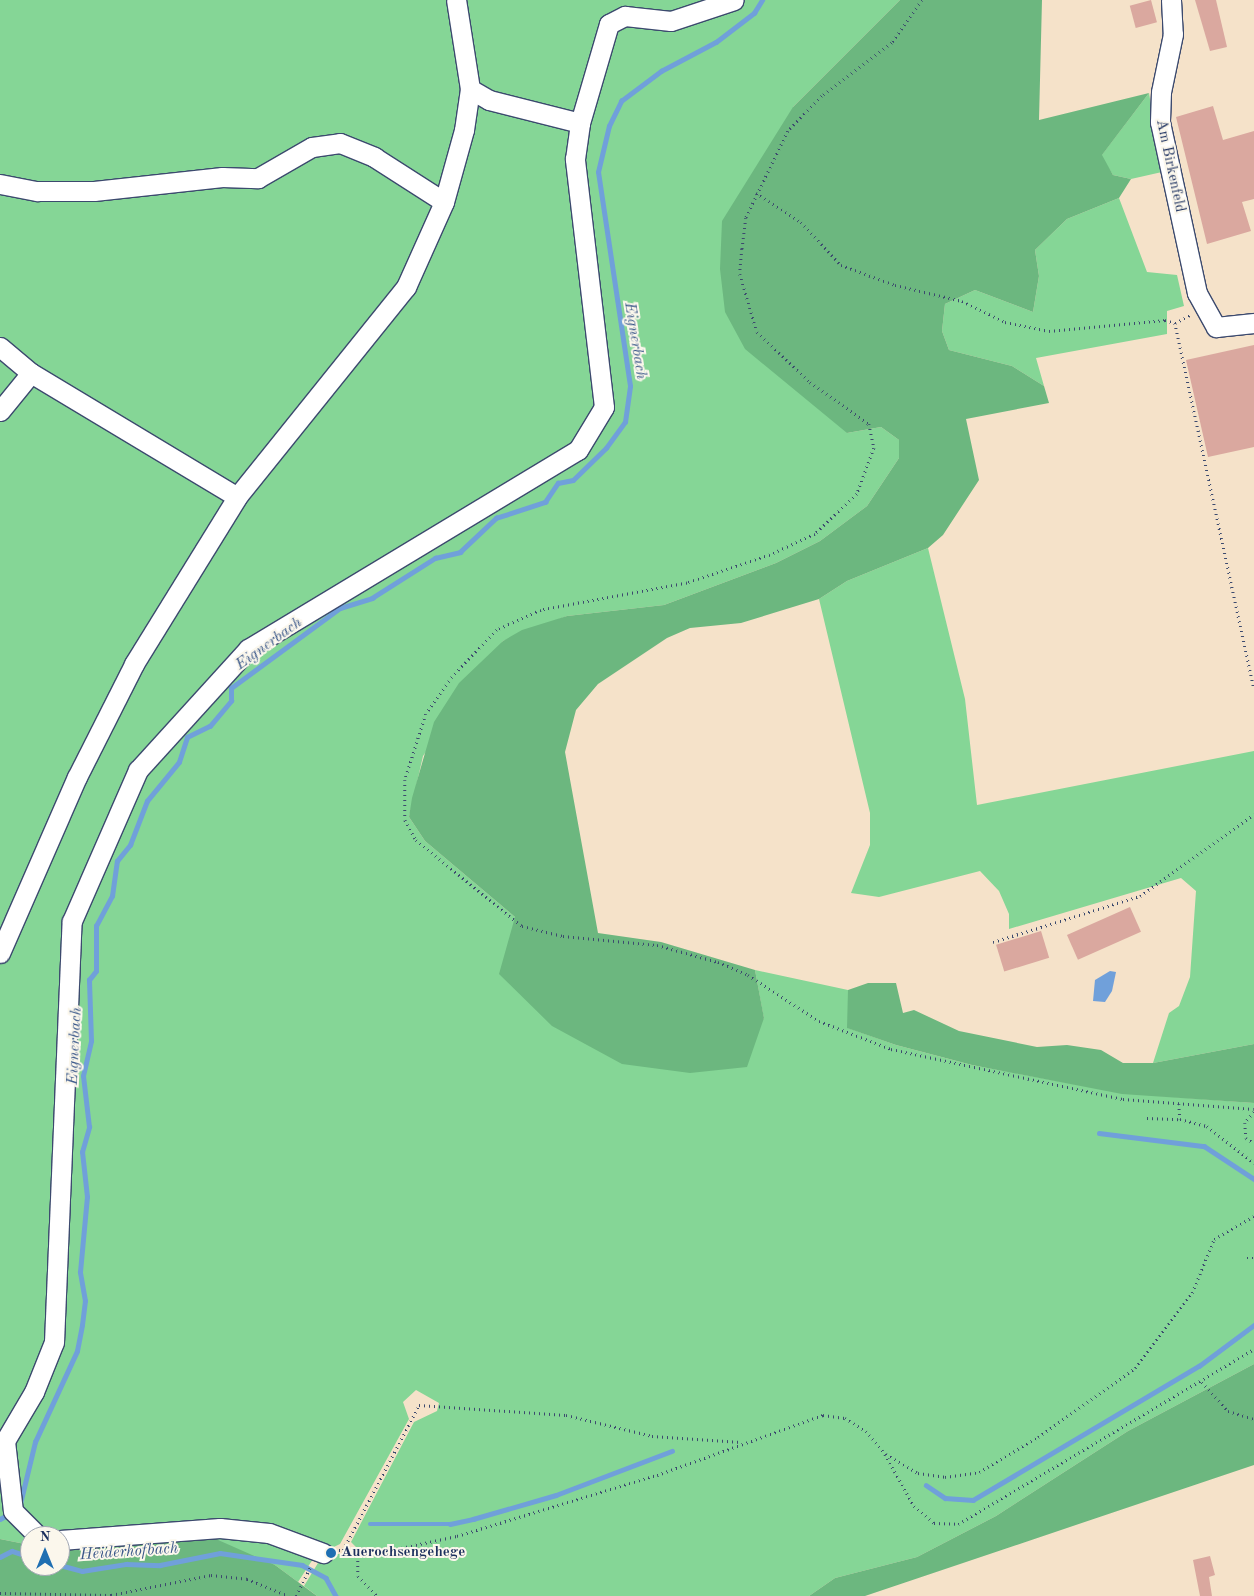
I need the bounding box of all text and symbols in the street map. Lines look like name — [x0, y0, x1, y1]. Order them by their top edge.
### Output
street label: Am Birkenfeld — [1151, 118, 1189, 214]
water label: Eignerbach — [619, 301, 651, 381]
water label: Eignerbach — [232, 613, 306, 675]
water label: Eignerbach — [63, 1007, 87, 1085]
north arrow — [20, 1526, 70, 1576]
text: N — [40, 1530, 50, 1544]
water label: Heiderhofbach — [79, 1539, 179, 1565]
place label: Auerochsengehege — [341, 1544, 465, 1562]
marker: Auerochsengehege — [325, 1547, 337, 1559]

